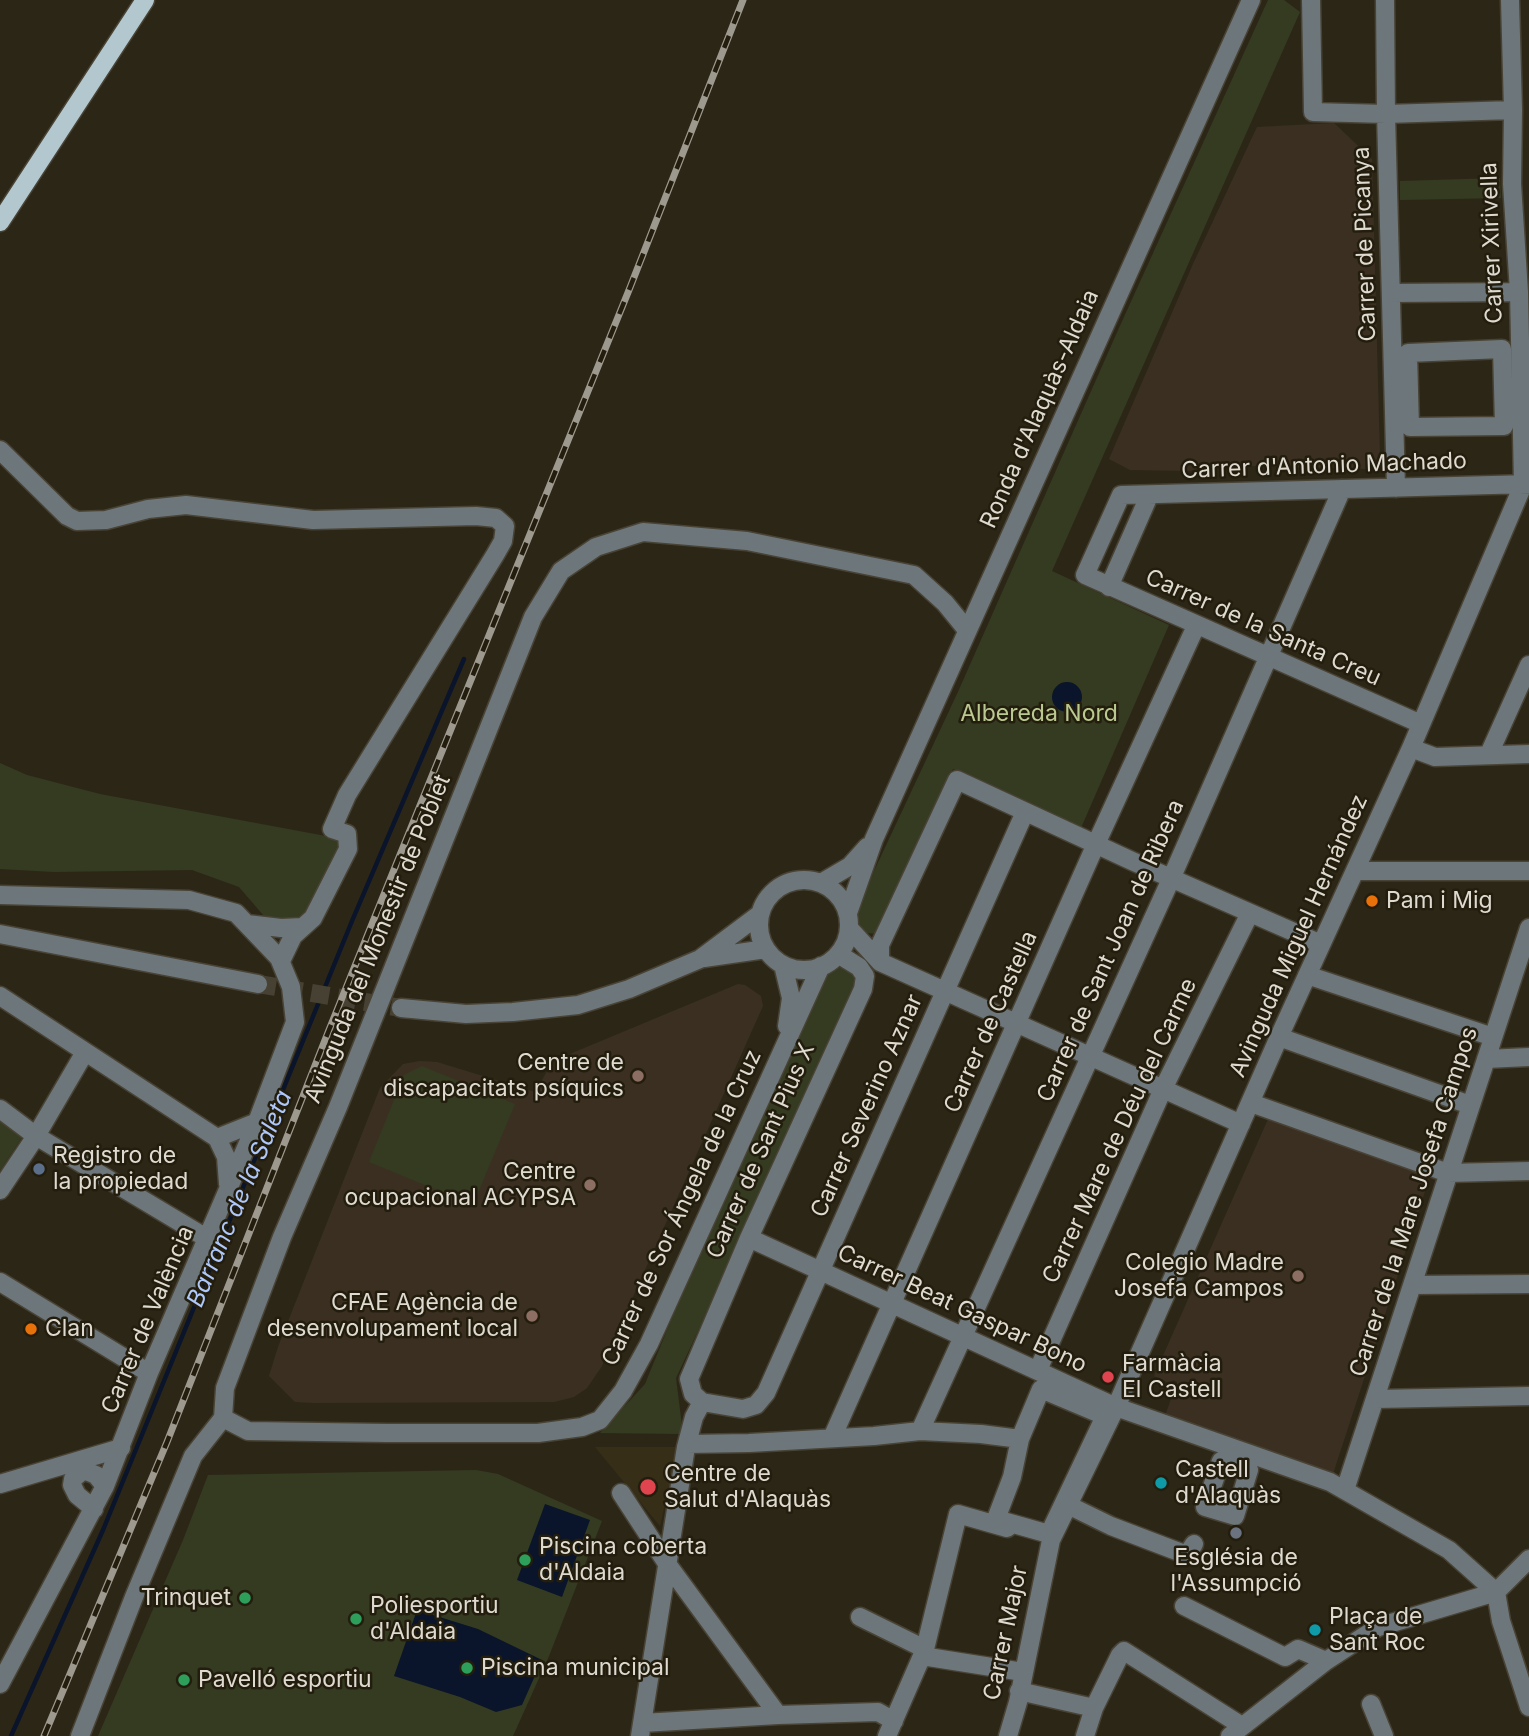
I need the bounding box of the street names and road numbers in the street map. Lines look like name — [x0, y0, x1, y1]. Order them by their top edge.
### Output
street label: Carrer de Picanya — [1348, 146, 1382, 342]
street label: Carrer Xirivella — [1475, 162, 1509, 324]
street label: Ronda d'Alaquàs-Aldaia — [975, 285, 1105, 533]
street label: Carrer d'Antonio Machado — [1181, 447, 1467, 485]
street label: Carrer de la Santa Creu — [1141, 564, 1385, 692]
street label: Avinguda del Monestir de Poblet — [299, 771, 457, 1107]
street label: Avinguda Miguel Hernández — [1224, 790, 1374, 1082]
street label: Carrer de Sant Joan de Ribera — [1032, 795, 1190, 1107]
street label: Carrer de Castella — [939, 927, 1043, 1117]
street label: Carrer Mare de Déu del Carme — [1037, 974, 1203, 1288]
street label: Carrer Severino Aznar — [805, 990, 929, 1222]
street label: Carrer de la Mare Josefa Campos — [1344, 1024, 1484, 1380]
street label: Carrer de Sant Pius X — [701, 1039, 821, 1263]
street label: Carrer de Sor Ángela de la Cruz — [596, 1045, 768, 1371]
street label: Carrer de València — [96, 1222, 200, 1418]
street label: Carrer Beat Gaspar Bono — [833, 1239, 1091, 1379]
street label: Carrer Major — [978, 1563, 1034, 1703]

